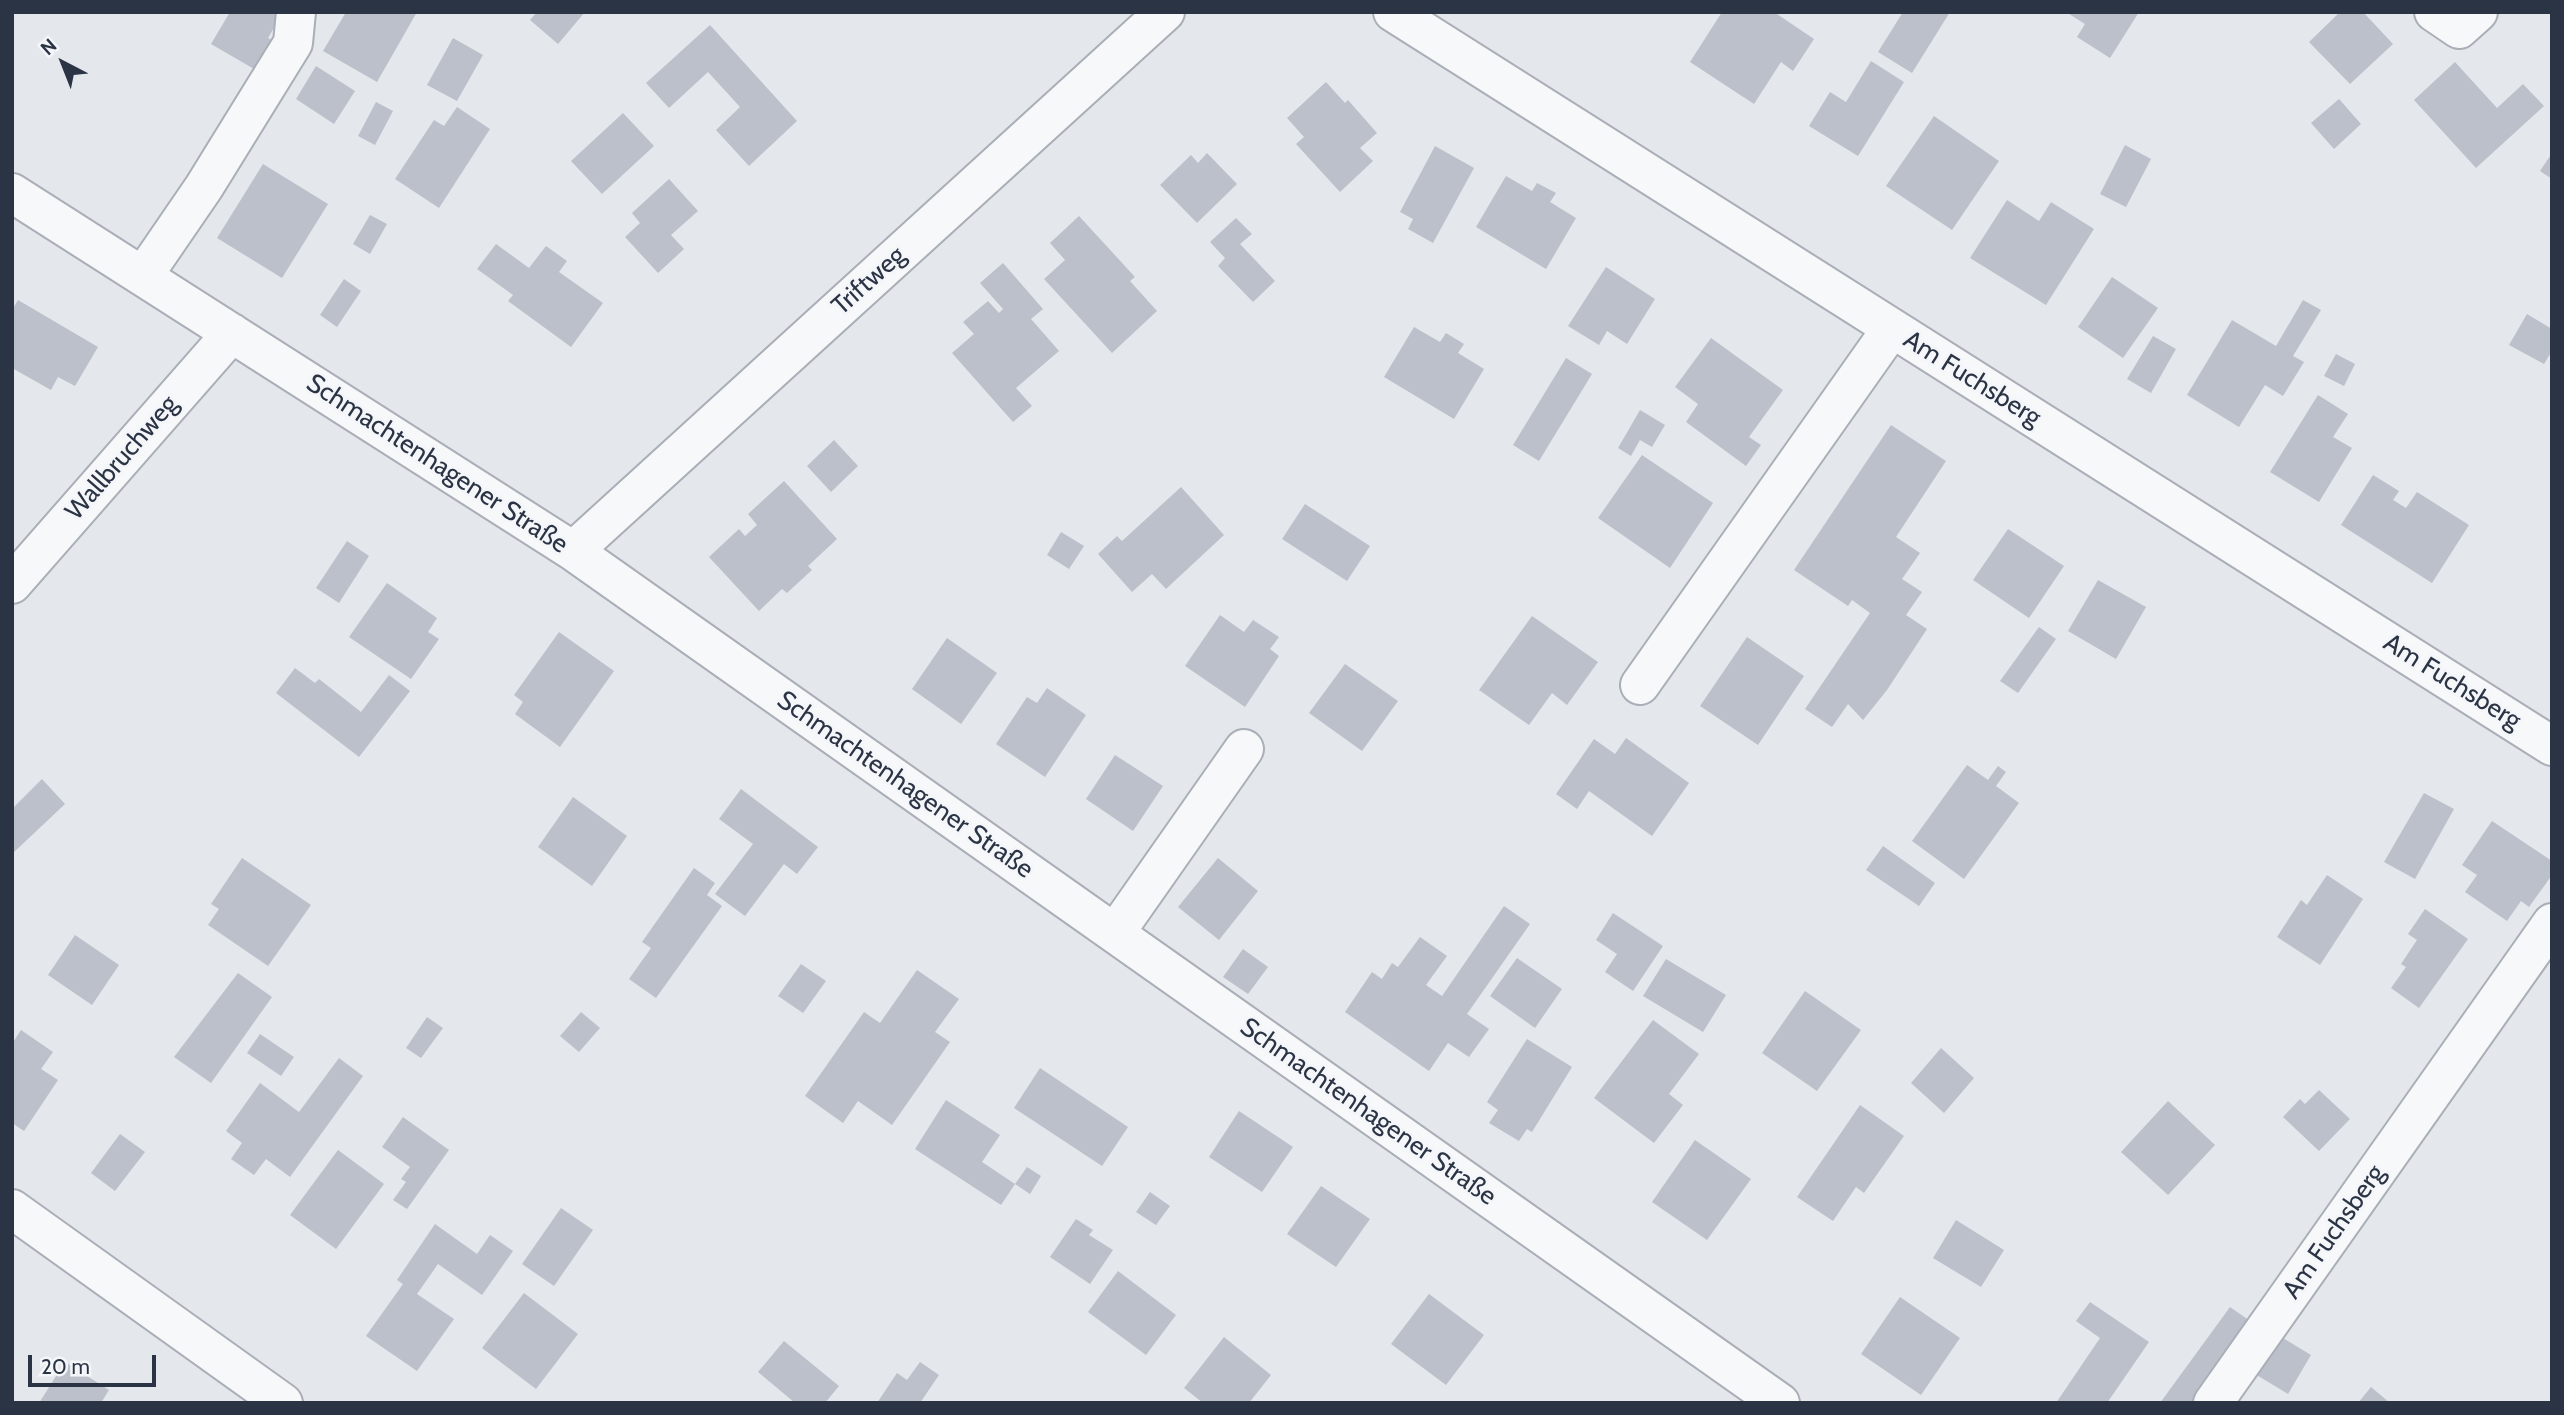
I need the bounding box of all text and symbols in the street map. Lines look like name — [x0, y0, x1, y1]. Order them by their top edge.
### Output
north arrow — [28, 28, 98, 98]
text: N — [36, 34, 61, 60]
street label: Triftweg — [826, 240, 912, 322]
street label: Am Fuchsberg — [1897, 324, 2047, 434]
street label: Schmachtenhagener Straße — [300, 368, 574, 560]
street label: Wallbruchweg — [59, 389, 185, 527]
street label: Am Fuchsberg — [2377, 627, 2527, 737]
street label: Schmachtenhagener Straße — [771, 685, 1039, 885]
street label: Schmachtenhagener Straße — [1234, 1012, 1502, 1212]
street label: Am Fuchsberg — [2276, 1159, 2392, 1305]
scale bar — [32, 1342, 159, 1386]
text: 20 m — [41, 1354, 90, 1379]

